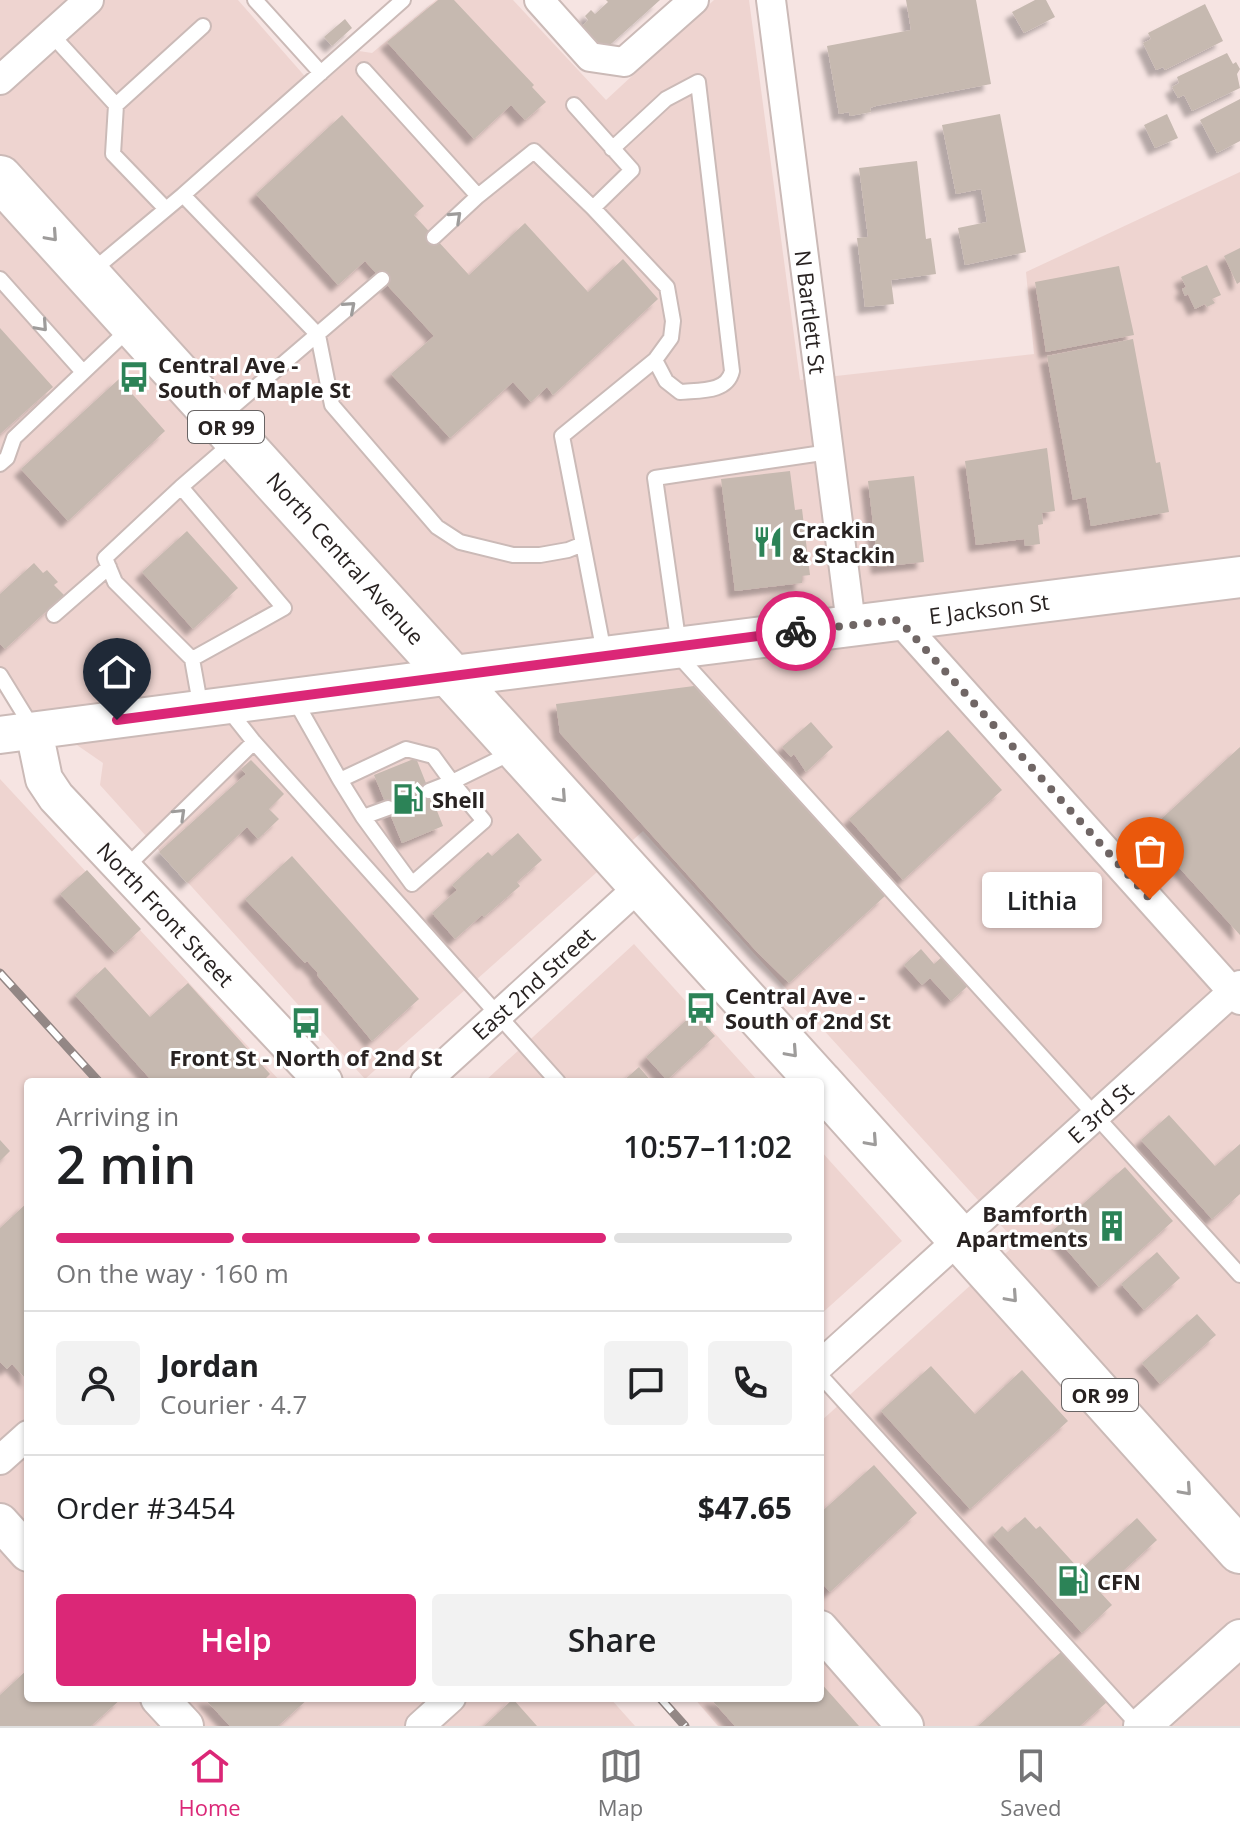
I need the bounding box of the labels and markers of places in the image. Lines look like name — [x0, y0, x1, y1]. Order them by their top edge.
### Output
place label: Central Ave - South of Maple St — [158, 349, 351, 404]
bus stop icon: Central Ave - South of Maple St — [117, 360, 151, 394]
place label: Crackin & Stackin — [792, 514, 895, 569]
restaurant icon: Crackin & Stackin — [751, 525, 785, 559]
pin — [83, 638, 151, 720]
fuel station icon: Shell — [391, 782, 425, 816]
place label: Shell — [432, 784, 485, 814]
pin — [1116, 817, 1184, 899]
callout: Lithia — [982, 871, 1102, 927]
place label: Central Ave - South of 2nd St — [725, 980, 891, 1035]
bus stop icon: Central Ave - South of 2nd St — [684, 991, 718, 1025]
bus stop icon: Front St - North of 2nd St — [289, 1006, 323, 1040]
place label: Front St - North of 2nd St — [169, 1042, 443, 1072]
place label: Bamforth Apartments — [957, 1198, 1088, 1253]
building icon: Bamforth Apartments — [1095, 1209, 1129, 1243]
fuel station icon: CFN — [1056, 1564, 1090, 1598]
place label: CFN — [1097, 1566, 1141, 1596]

